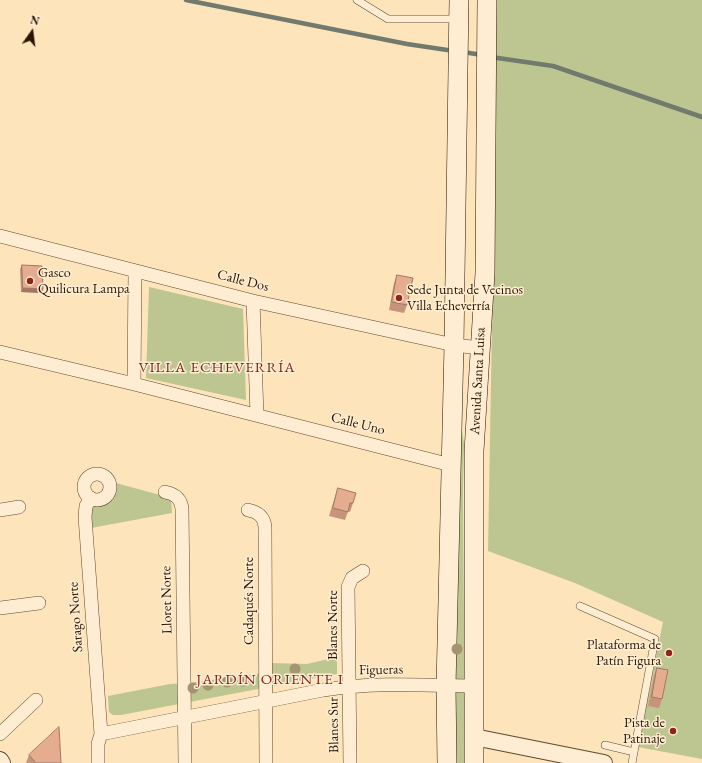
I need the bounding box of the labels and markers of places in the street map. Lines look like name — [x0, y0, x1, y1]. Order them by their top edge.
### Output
place label: Gasco Quilicura Lampa — [38, 265, 130, 298]
marker: Gasco Quilicura Lampa — [25, 276, 35, 286]
place label: Sede Junta de Vecinos Villa Echeverría — [407, 282, 523, 314]
marker: Sede Junta de Vecinos Villa Echeverría — [394, 293, 404, 303]
place label: Plataforma de Patín Figura — [587, 637, 661, 670]
marker: Plataforma de Patín Figura — [664, 648, 674, 658]
place label: Pista de Patinaje — [623, 715, 665, 748]
marker: Pista de Patinaje — [668, 726, 678, 736]

